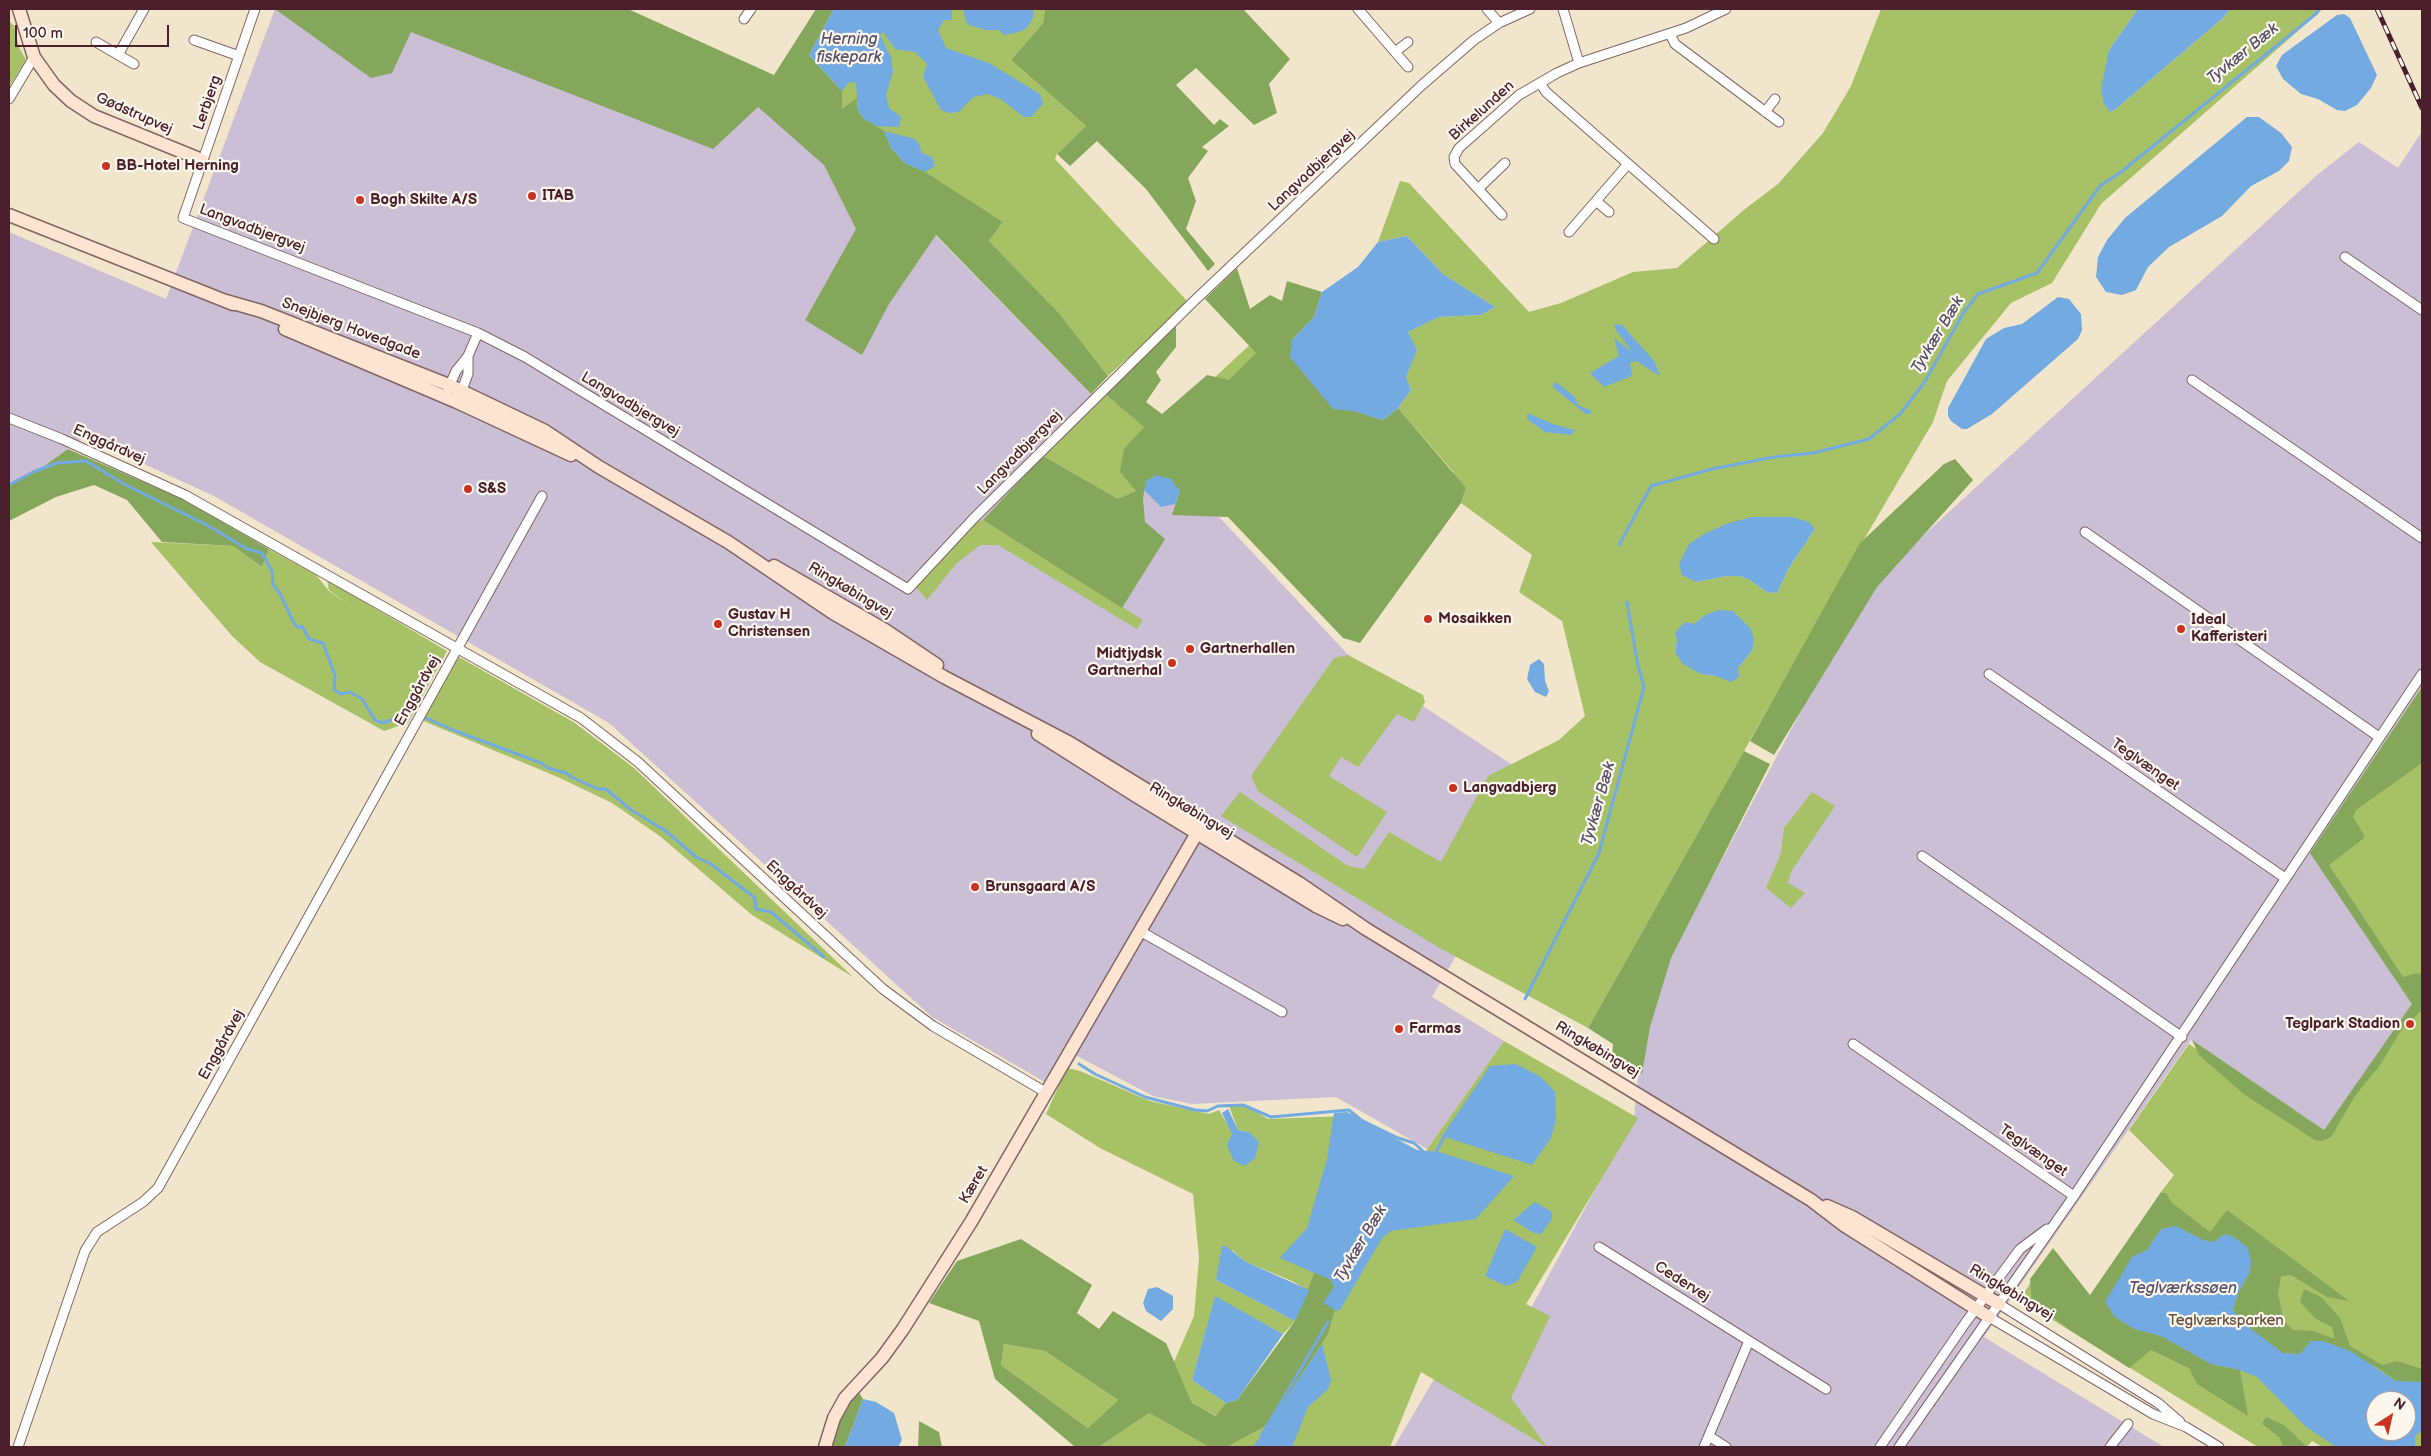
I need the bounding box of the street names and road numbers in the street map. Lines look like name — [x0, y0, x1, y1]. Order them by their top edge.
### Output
street label: Lerbjerg — [190, 73, 226, 133]
street label: Birkelunden — [1446, 77, 1518, 145]
street label: Gødstrupvej — [93, 89, 175, 139]
street label: Langvadbjergvej — [1265, 126, 1359, 216]
street label: Langvadbjergvej — [197, 201, 307, 257]
street label: Snejbjerg Hovedgade — [279, 294, 423, 364]
street label: Langvadbjergvej — [577, 369, 683, 441]
street label: Langvadbjergvej — [974, 407, 1066, 499]
street label: Enggårdvej — [70, 421, 148, 469]
street label: Ringkøbingvej — [804, 559, 896, 623]
street label: Enggårdvej — [391, 653, 445, 729]
street label: Teglvænget — [2107, 735, 2183, 795]
street label: Ringkøbingvej — [1145, 779, 1237, 843]
street label: Enggårdvej — [762, 857, 830, 923]
street label: Enggårdvej — [195, 1007, 249, 1083]
street label: Ringkøbingvej — [1551, 1018, 1643, 1082]
street label: Teglvænget — [1995, 1121, 2071, 1181]
street label: Kæret — [956, 1163, 992, 1207]
street label: Cedervej — [1651, 1258, 1713, 1306]
street label: Ringkøbingvej — [1965, 1261, 2057, 1325]

